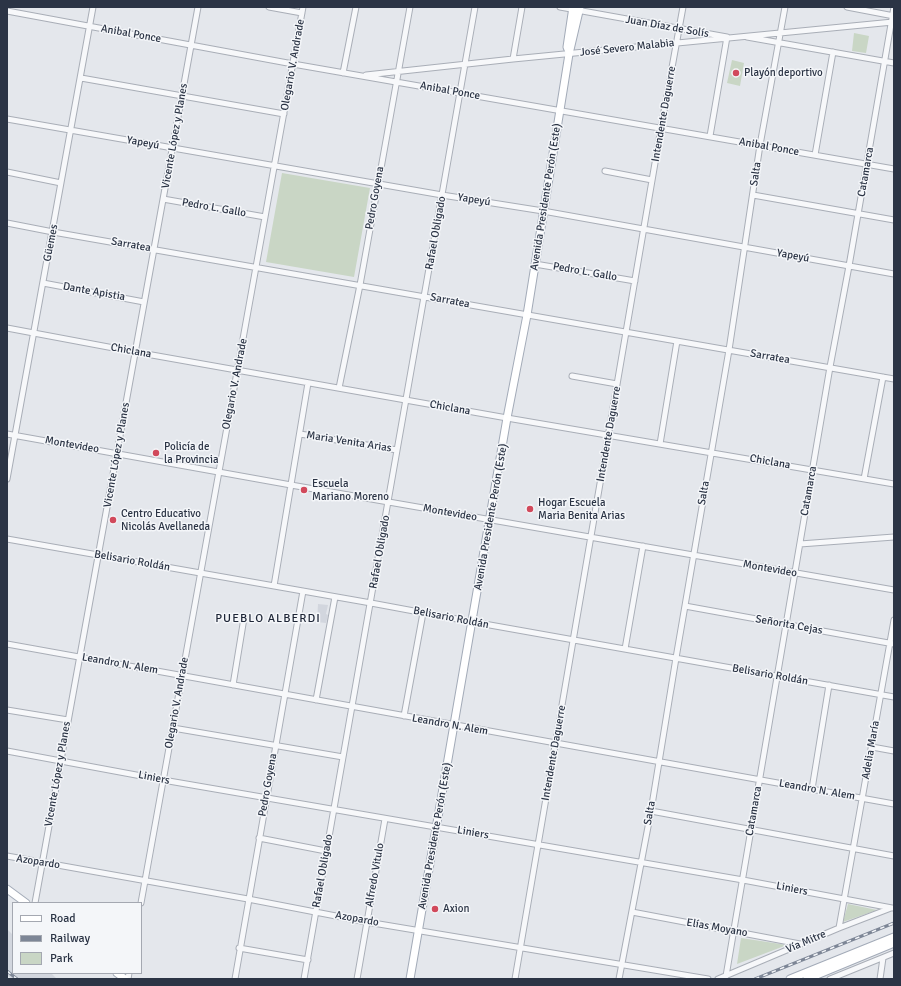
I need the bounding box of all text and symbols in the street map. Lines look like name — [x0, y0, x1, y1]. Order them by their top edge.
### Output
street label: Juan Díaz de Solís — [624, 13, 710, 41]
street label: Olegario V. Andrade — [278, 18, 308, 112]
street label: Anibal Ponce — [100, 22, 162, 46]
street label: José Severo Malabia — [579, 36, 675, 60]
street label: Intendente Daguerre — [649, 65, 679, 163]
place label: Playón deportivo — [744, 66, 823, 80]
marker: Playón deportivo — [731, 68, 741, 78]
street label: Anibal Ponce — [419, 79, 481, 103]
street label: Vicente López y Planes — [159, 82, 191, 190]
street label: Avenida Presidente Perón (Este) — [528, 122, 564, 272]
street label: Yapeyú — [126, 134, 160, 152]
street label: Anibal Ponce — [738, 135, 800, 159]
street label: Catamarca — [855, 146, 877, 198]
street label: Salta — [748, 161, 764, 187]
street label: Pedro Goyena — [363, 165, 387, 231]
street label: Yapeyú — [457, 191, 491, 209]
street label: Rafael Obligado — [423, 195, 449, 271]
street label: Pedro L. Gallo — [181, 196, 247, 220]
street label: Güemes — [41, 223, 61, 263]
street label: Sarratea — [110, 235, 152, 255]
street label: Yapeyú — [776, 247, 810, 265]
street label: Pedro L. Gallo — [552, 260, 618, 284]
street label: Dante Apistia — [62, 280, 126, 304]
street label: Sarratea — [429, 291, 471, 311]
street label: Olegario V. Andrade — [220, 337, 250, 431]
street label: Chiclana — [110, 341, 152, 361]
street label: Sarratea — [749, 347, 791, 367]
street label: Intendente Daguerre — [594, 385, 624, 483]
street label: Chiclana — [429, 398, 471, 418]
street label: Vicente López y Planes — [101, 401, 133, 509]
street label: Maria Venita Arias — [305, 429, 393, 455]
street label: Montevideo — [44, 434, 100, 456]
place label: Policía de la Provincia — [164, 440, 218, 466]
street label: Avenida Presidente Perón (Este) — [472, 443, 510, 591]
marker: Policía de la Provincia — [151, 448, 161, 458]
street label: Chiclana — [749, 452, 791, 472]
street label: Catamarca — [798, 465, 820, 517]
place label: Escuela Mariano Moreno — [312, 477, 389, 503]
street label: Salta — [695, 480, 713, 506]
marker: Escuela Mariano Moreno — [299, 485, 309, 495]
place label: Hogar Escuela Maria Benita Arias — [538, 496, 625, 522]
street label: Montevideo — [422, 502, 478, 524]
marker: Hogar Escuela Maria Benita Arias — [525, 504, 535, 514]
place label: Centro Educativo Nicolás Avellaneda — [121, 507, 210, 533]
street label: Rafael Obligado — [367, 514, 393, 590]
marker: Centro Educativo Nicolás Avellaneda — [108, 515, 118, 525]
street label: Belisario Roldán — [93, 548, 171, 574]
street label: Montevideo — [742, 558, 798, 580]
street label: Belisario Roldán — [412, 604, 490, 632]
district label: PUEBLO ALBERDI — [215, 612, 321, 626]
street label: Señorita Cejas — [754, 613, 824, 637]
street label: Leandro N. Alem — [81, 651, 159, 677]
street label: Olegario V. Andrade — [162, 656, 192, 750]
street label: Belisario Roldán — [731, 662, 809, 688]
street label: Intendente Daguerre — [539, 704, 569, 802]
street label: Leandro N. Alem — [411, 712, 489, 738]
street label: Vicente López y Planes — [42, 720, 74, 828]
street label: Adelia María — [859, 720, 883, 780]
street label: Pedro Goyena — [256, 752, 280, 818]
street label: Avenida Presidente Perón (Este) — [416, 762, 454, 910]
street label: Liniers — [137, 768, 171, 788]
street label: Leandro N. Alem — [778, 777, 856, 803]
street label: Catamarca — [743, 785, 765, 837]
street label: Salta — [641, 800, 659, 826]
street label: Liniers — [456, 824, 490, 842]
street label: Rafael Obligado — [310, 833, 336, 909]
street label: Alfredo Vitulo — [363, 842, 387, 908]
street label: Azopardo — [15, 852, 61, 872]
street label: Liniers — [775, 879, 809, 899]
legend — [12, 902, 142, 974]
place label: Axion — [443, 902, 470, 916]
marker: Axion — [430, 904, 440, 914]
street label: Azopardo — [334, 909, 380, 929]
text: Road — [50, 911, 76, 926]
street label: Elías Moyano — [685, 916, 749, 940]
street label: Vía Mitre — [784, 928, 828, 956]
text: Railway — [50, 931, 90, 946]
text: Park — [50, 951, 73, 966]

